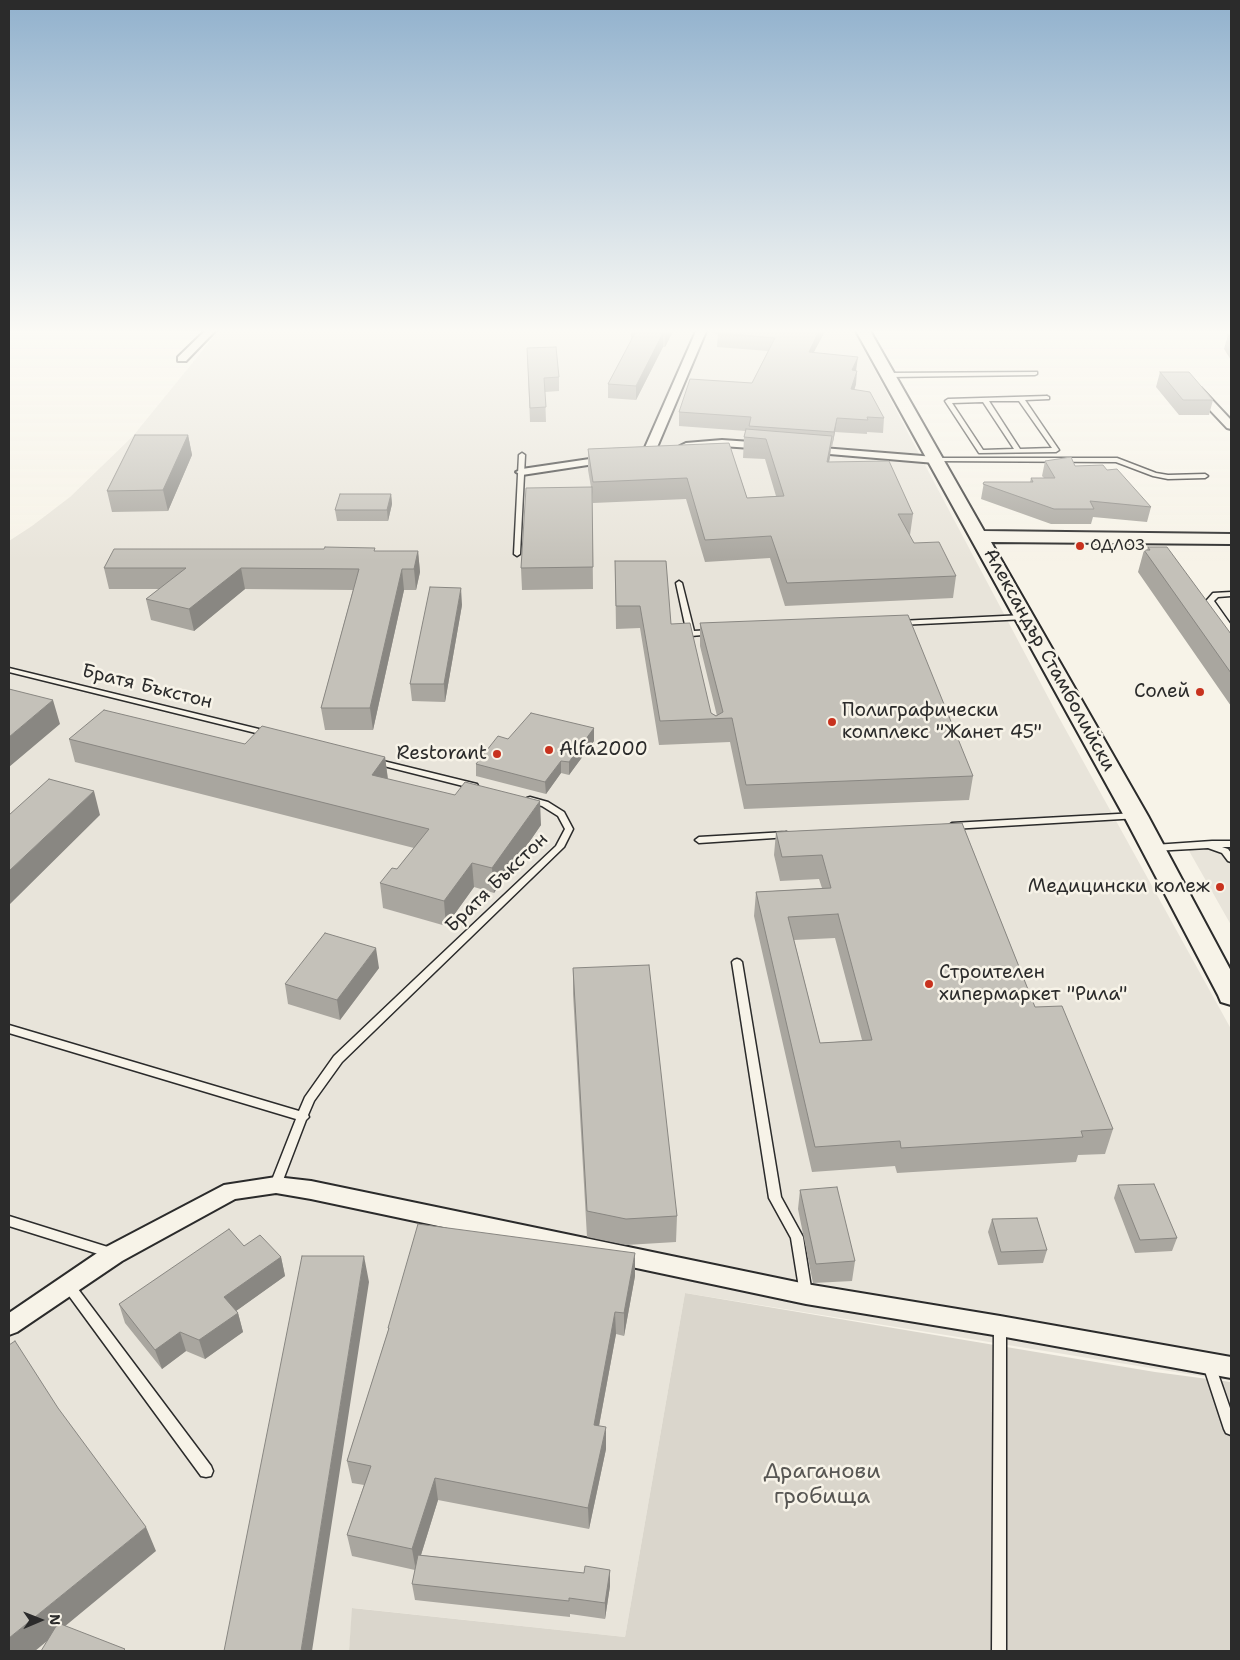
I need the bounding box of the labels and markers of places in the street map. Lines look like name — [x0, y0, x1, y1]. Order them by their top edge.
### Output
place label: ОДЛОЗ — [1090, 536, 1145, 556]
marker: ОДЛОЗ — [1074, 540, 1086, 552]
place label: Солей — [1134, 681, 1190, 703]
marker: Солей — [1194, 686, 1206, 698]
place label: Полиграфически комплекс "Жанет 45" — [842, 700, 1042, 744]
marker: Полиграфически комплекс "Жанет 45" — [826, 716, 838, 728]
place label: Alfa2000 — [559, 739, 648, 761]
place label: Restorant — [397, 743, 487, 765]
marker: Alfa2000 — [543, 744, 555, 756]
marker: Restorant — [491, 748, 503, 760]
place label: Медицински колеж — [1028, 876, 1210, 898]
marker: Медицински колеж — [1214, 881, 1226, 893]
place label: Строителен хипермаркет "Рила" — [939, 962, 1127, 1006]
marker: Строителен хипермаркет "Рила" — [923, 978, 935, 990]

